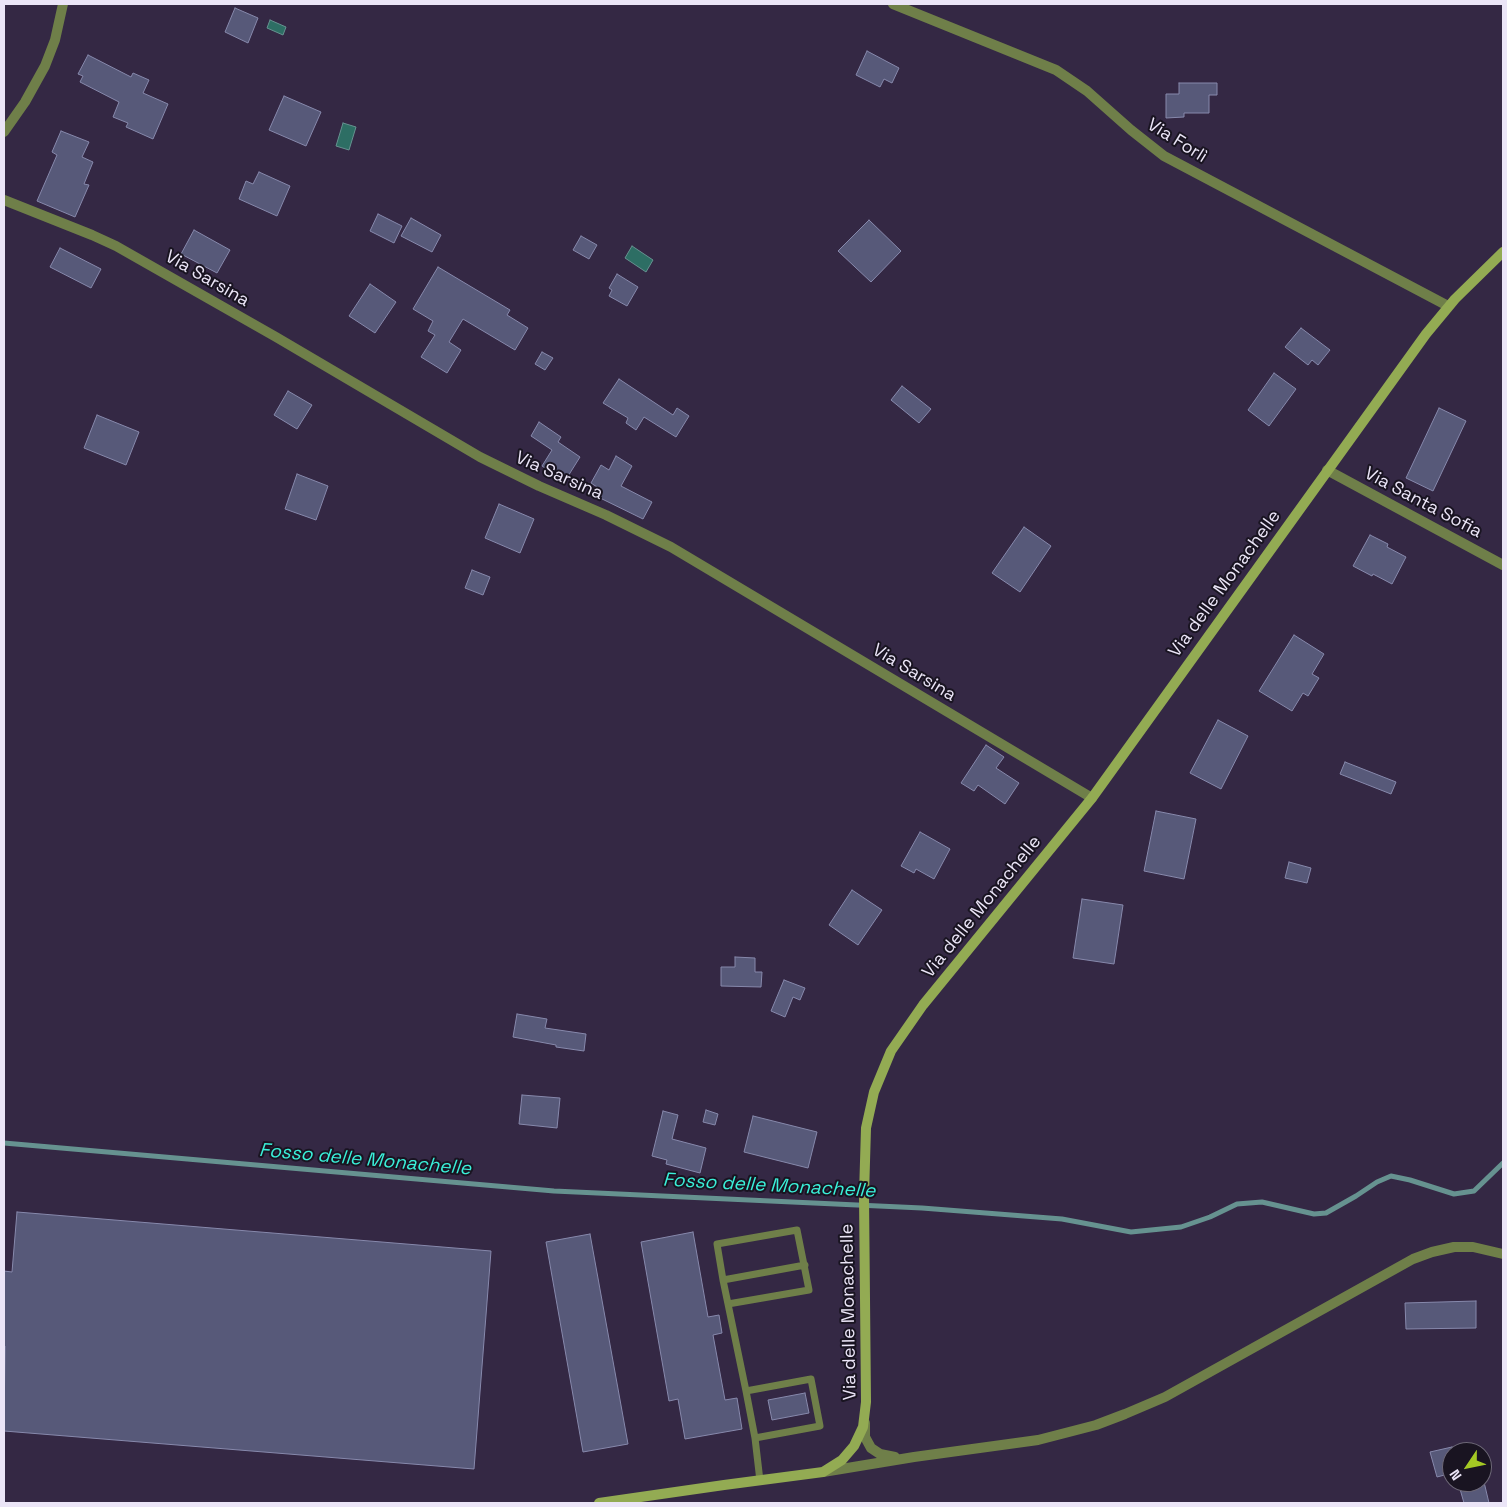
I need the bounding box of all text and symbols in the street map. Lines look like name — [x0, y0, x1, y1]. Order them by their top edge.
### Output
street label: Via Forlì — [1143, 114, 1211, 168]
street label: Via Sarsina — [161, 246, 253, 312]
street label: Via Sarsina — [512, 447, 606, 505]
street label: Via Santa Sofia — [1361, 463, 1485, 543]
street label: Via delle Monachelle — [1164, 506, 1286, 662]
street label: Via Sarsina — [868, 640, 960, 706]
street label: Via delle Monachelle — [918, 832, 1046, 982]
water label: Fosso delle Monachelle — [258, 1139, 472, 1181]
water label: Fosso delle Monachelle — [662, 1169, 876, 1203]
street label: Via delle Monachelle — [837, 1224, 861, 1400]
north arrow — [1442, 1442, 1492, 1492]
text: N — [1445, 1466, 1465, 1484]

